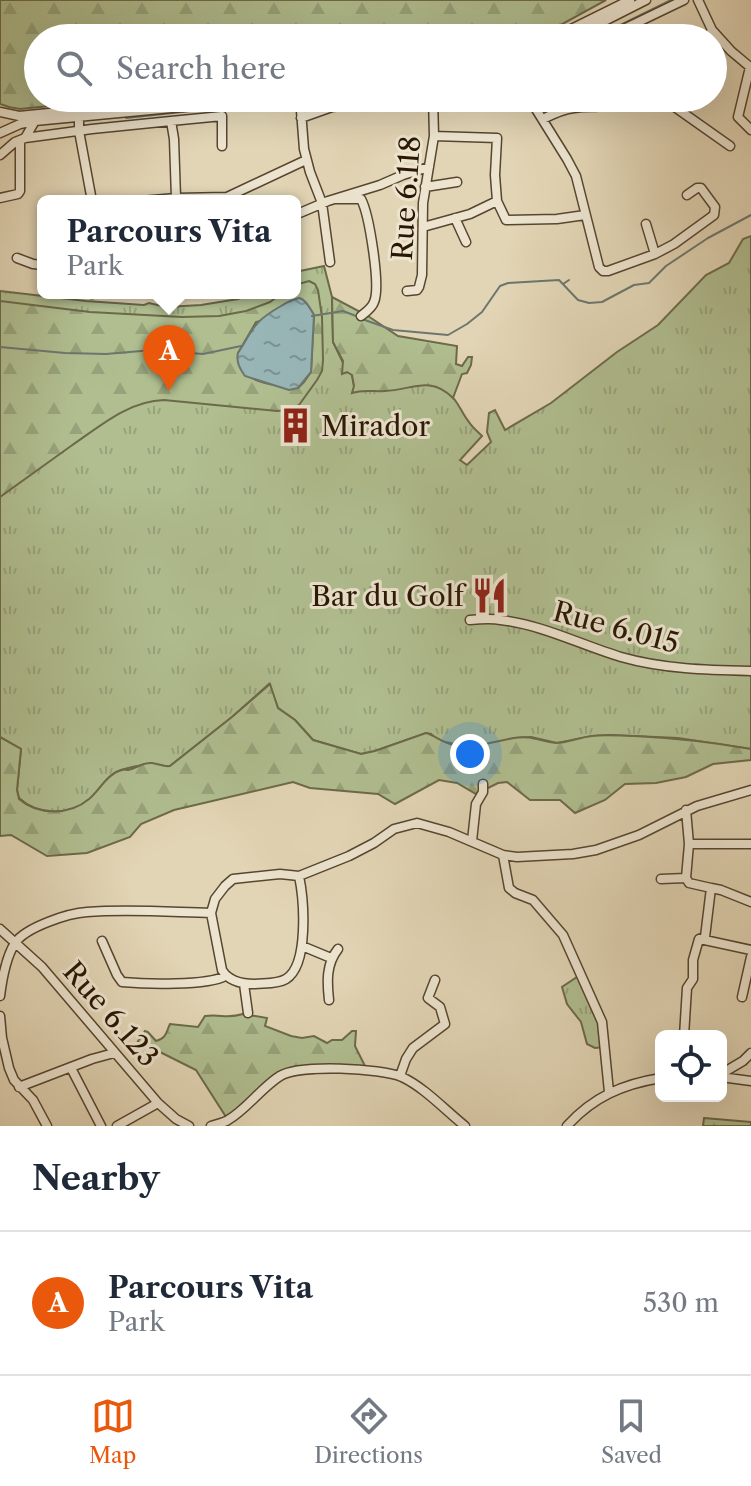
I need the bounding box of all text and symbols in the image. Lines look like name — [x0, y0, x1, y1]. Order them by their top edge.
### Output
search box — [24, 24, 727, 112]
icon: search — [52, 46, 96, 90]
text: Search here — [116, 50, 286, 87]
street label: Rue 6.118 — [385, 135, 427, 261]
popup — [37, 195, 301, 299]
text: Parcours Vita — [66, 213, 272, 250]
text: Park — [66, 250, 123, 282]
pin: A — [143, 325, 195, 391]
building icon: Mirador — [276, 407, 314, 445]
place label: Mirador — [321, 409, 430, 443]
restaurant icon: Bar du Golf — [471, 577, 509, 615]
place label: Bar du Golf — [311, 579, 467, 613]
street label: Rue 6.015 — [549, 594, 683, 660]
your location — [450, 734, 490, 774]
street label: Rue 6.123 — [56, 955, 166, 1073]
map controls — [655, 1030, 727, 1102]
button: locate — [655, 1030, 727, 1102]
text: Nearby — [32, 1157, 160, 1199]
text: Parcours Vita — [108, 1269, 313, 1306]
text: A — [48, 1287, 68, 1319]
text: 530 m — [643, 1287, 719, 1319]
text: Park — [108, 1306, 165, 1338]
tab: Map — [89, 1394, 136, 1469]
tab: Directions — [314, 1394, 423, 1469]
tab: Saved — [601, 1394, 662, 1469]

